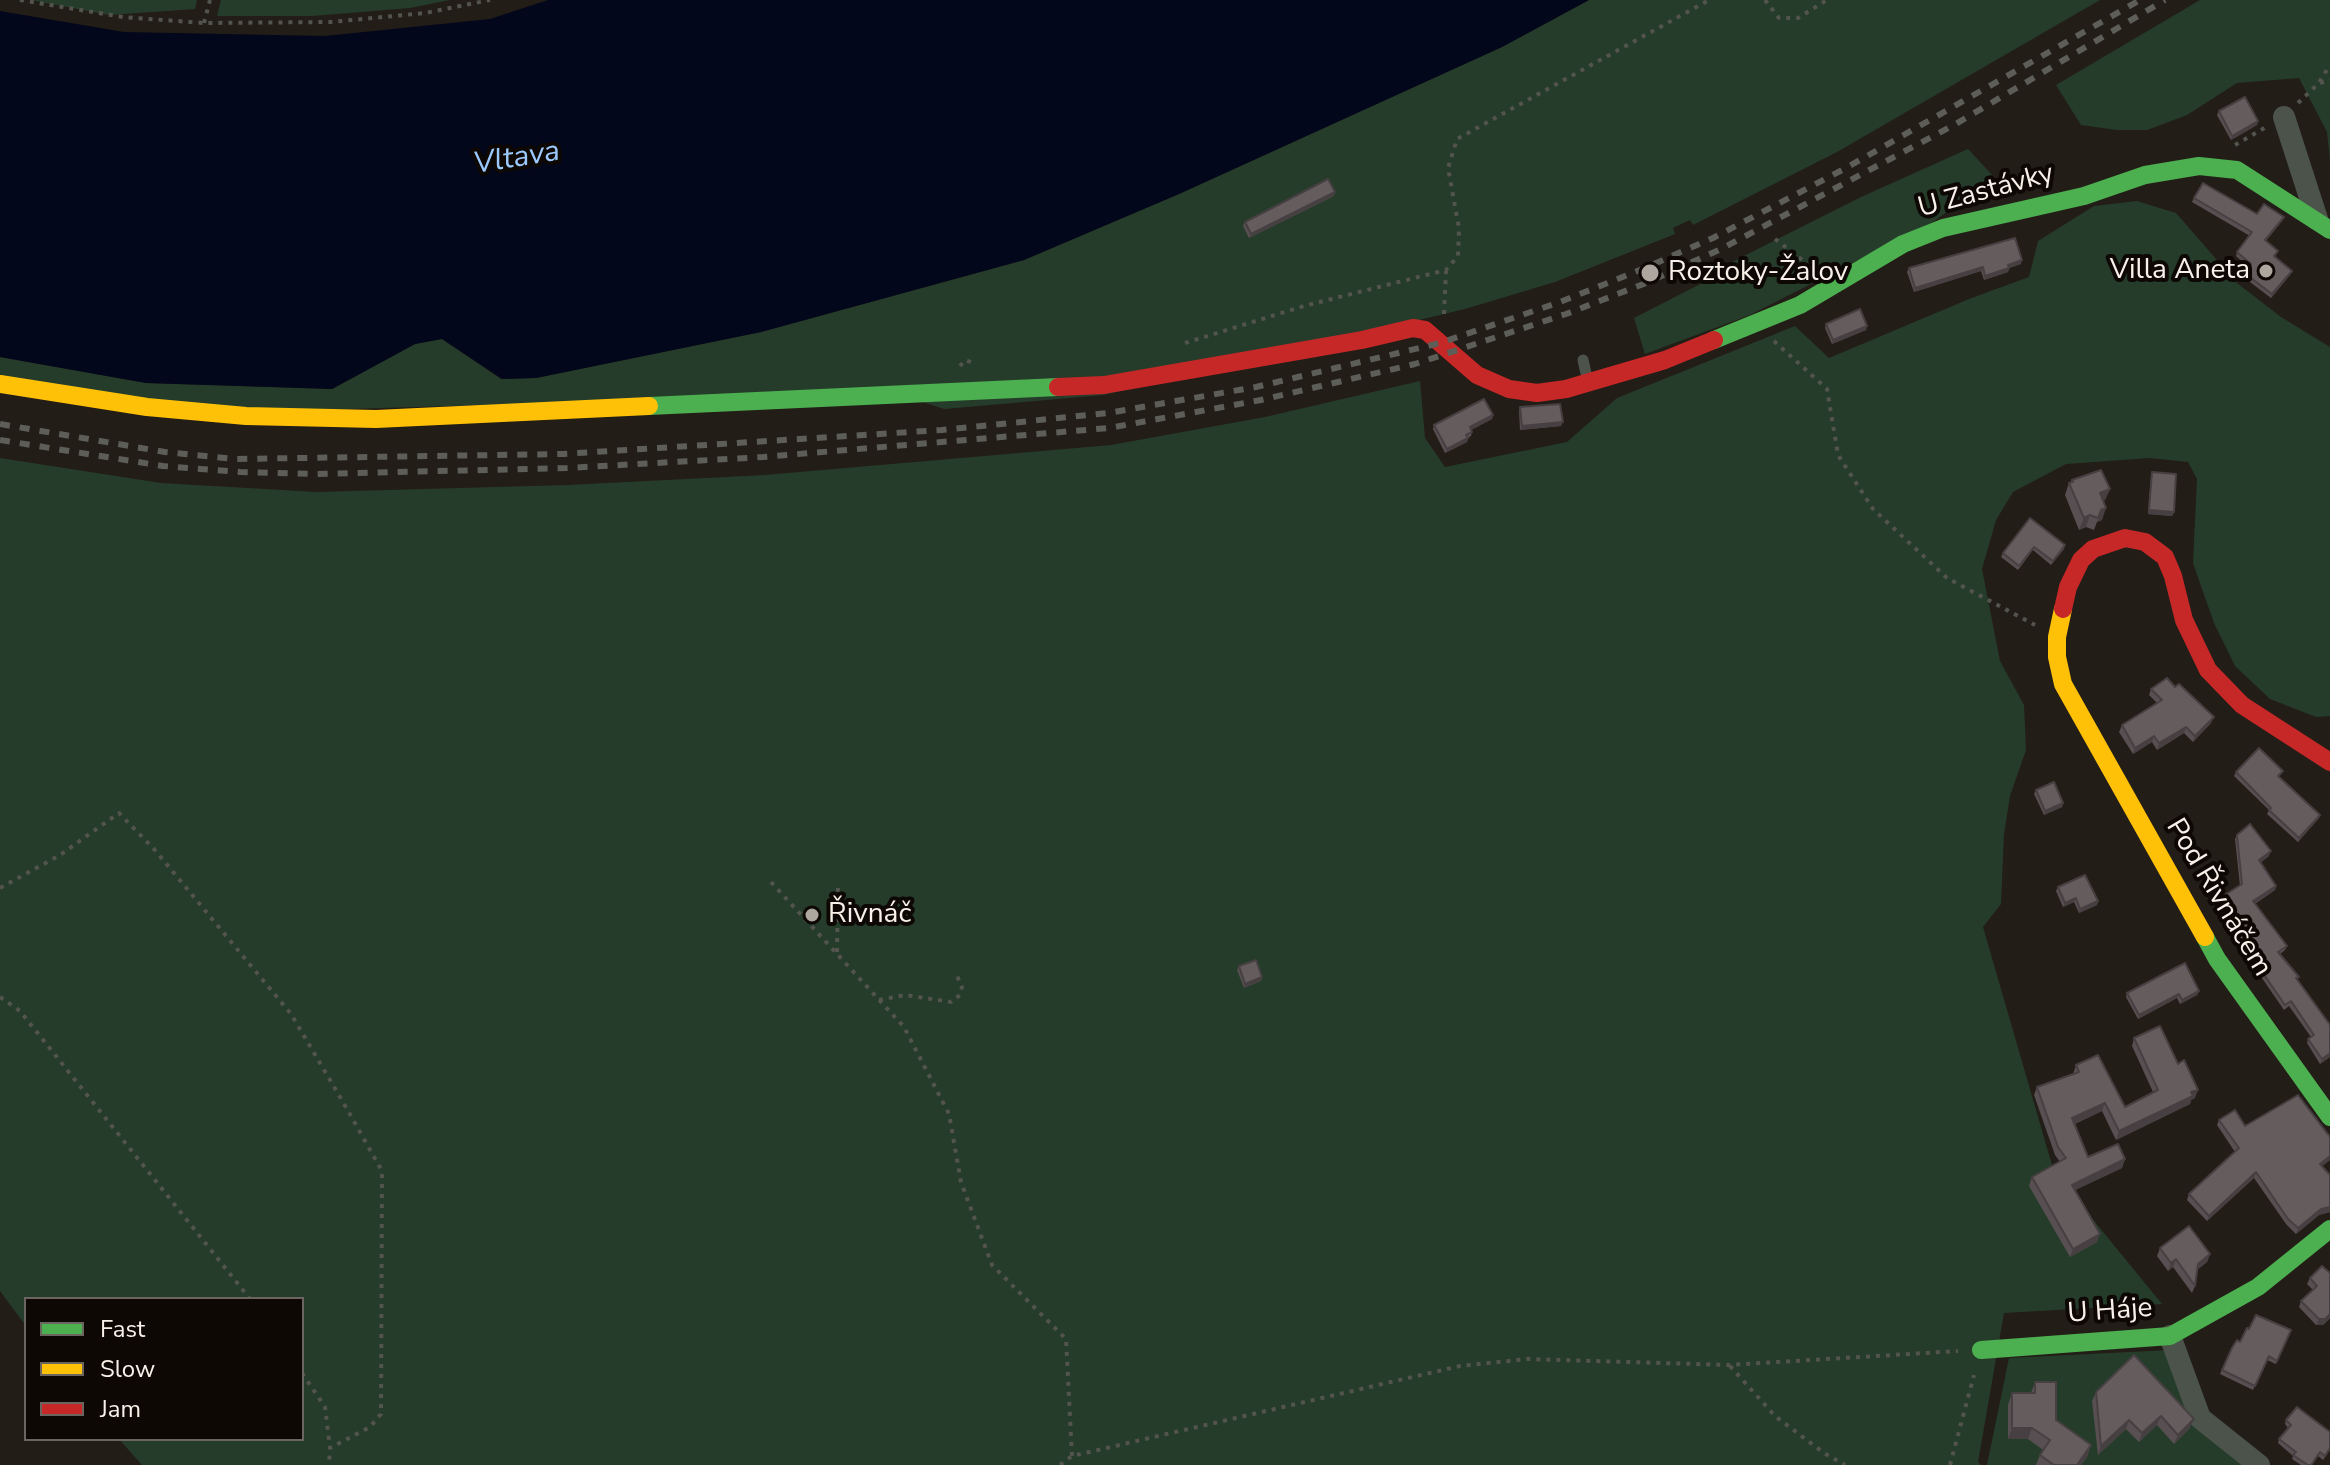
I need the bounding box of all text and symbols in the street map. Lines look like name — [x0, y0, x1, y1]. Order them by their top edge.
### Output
water label: Vltava — [471, 134, 563, 184]
street label: U Zastávky — [1915, 158, 2057, 226]
place label: Villa Aneta — [2110, 254, 2250, 288]
place label: Roztoky-Žalov — [1668, 256, 1848, 290]
marker: Roztoky-Žalov — [1639, 262, 1661, 284]
marker: Villa Aneta — [2257, 262, 2275, 280]
street label: Pod Řivnáčem — [2158, 813, 2278, 983]
place label: Řivnáč — [828, 898, 911, 932]
marker: Řivnáč — [803, 906, 821, 924]
street label: U Háje — [2066, 1292, 2154, 1332]
legend — [24, 1297, 304, 1441]
text: Fast — [100, 1313, 145, 1345]
text: Slow — [100, 1353, 155, 1385]
text: Jam — [100, 1393, 141, 1425]

